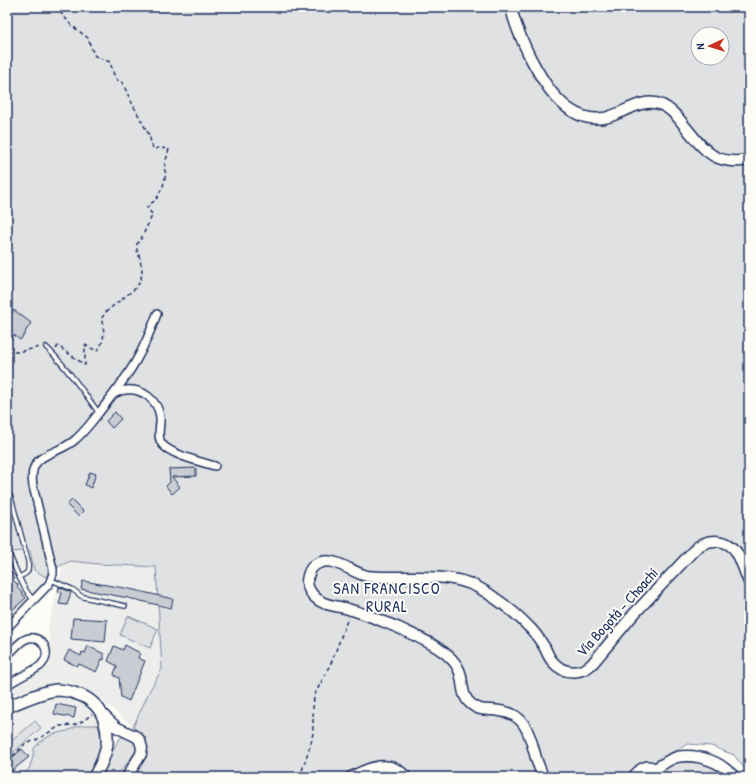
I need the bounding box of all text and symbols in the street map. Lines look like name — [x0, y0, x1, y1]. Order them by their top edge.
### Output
north arrow — [690, 26, 730, 66]
text: N — [693, 43, 707, 50]
street label: Vía Bogotá - Choachí — [571, 563, 663, 661]
district label: SAN FRANCISCO RURAL — [333, 577, 441, 617]

